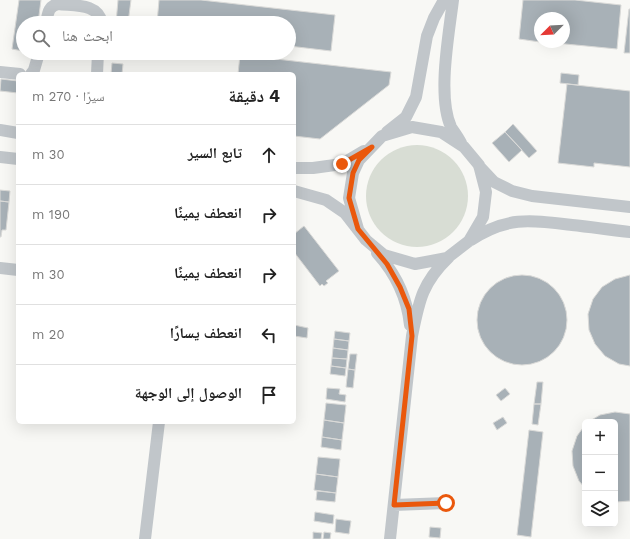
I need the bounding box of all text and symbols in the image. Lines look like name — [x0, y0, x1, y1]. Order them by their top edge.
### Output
north arrow — [534, 12, 570, 48]
search box — [16, 16, 296, 60]
icon: search — [30, 27, 52, 49]
text: ابحث هنا — [62, 27, 113, 45]
text: 4 دقيقة — [228, 86, 280, 106]
text: سيرًا · 270 m — [32, 89, 105, 104]
text: تابع السير — [188, 144, 242, 162]
icon: ahead — [258, 144, 280, 166]
text: 30 m — [32, 147, 65, 162]
route end — [333, 155, 351, 173]
text: انعطف يمينًا — [174, 204, 242, 222]
icon: right — [258, 204, 280, 226]
text: 190 m — [32, 207, 70, 222]
text: انعطف يمينًا — [174, 264, 242, 282]
icon: right — [258, 264, 280, 286]
text: 30 m — [32, 267, 65, 282]
text: انعطف يسارًا — [170, 324, 242, 342]
icon: left — [258, 324, 280, 346]
text: 20 m — [32, 327, 65, 342]
text: الوصول إلى الوجهة — [135, 384, 242, 402]
icon: arrive — [258, 384, 280, 406]
map controls — [582, 419, 618, 527]
button: + — [582, 419, 618, 455]
button: − — [582, 455, 618, 491]
button: layers — [582, 491, 618, 527]
route start — [437, 494, 455, 512]

